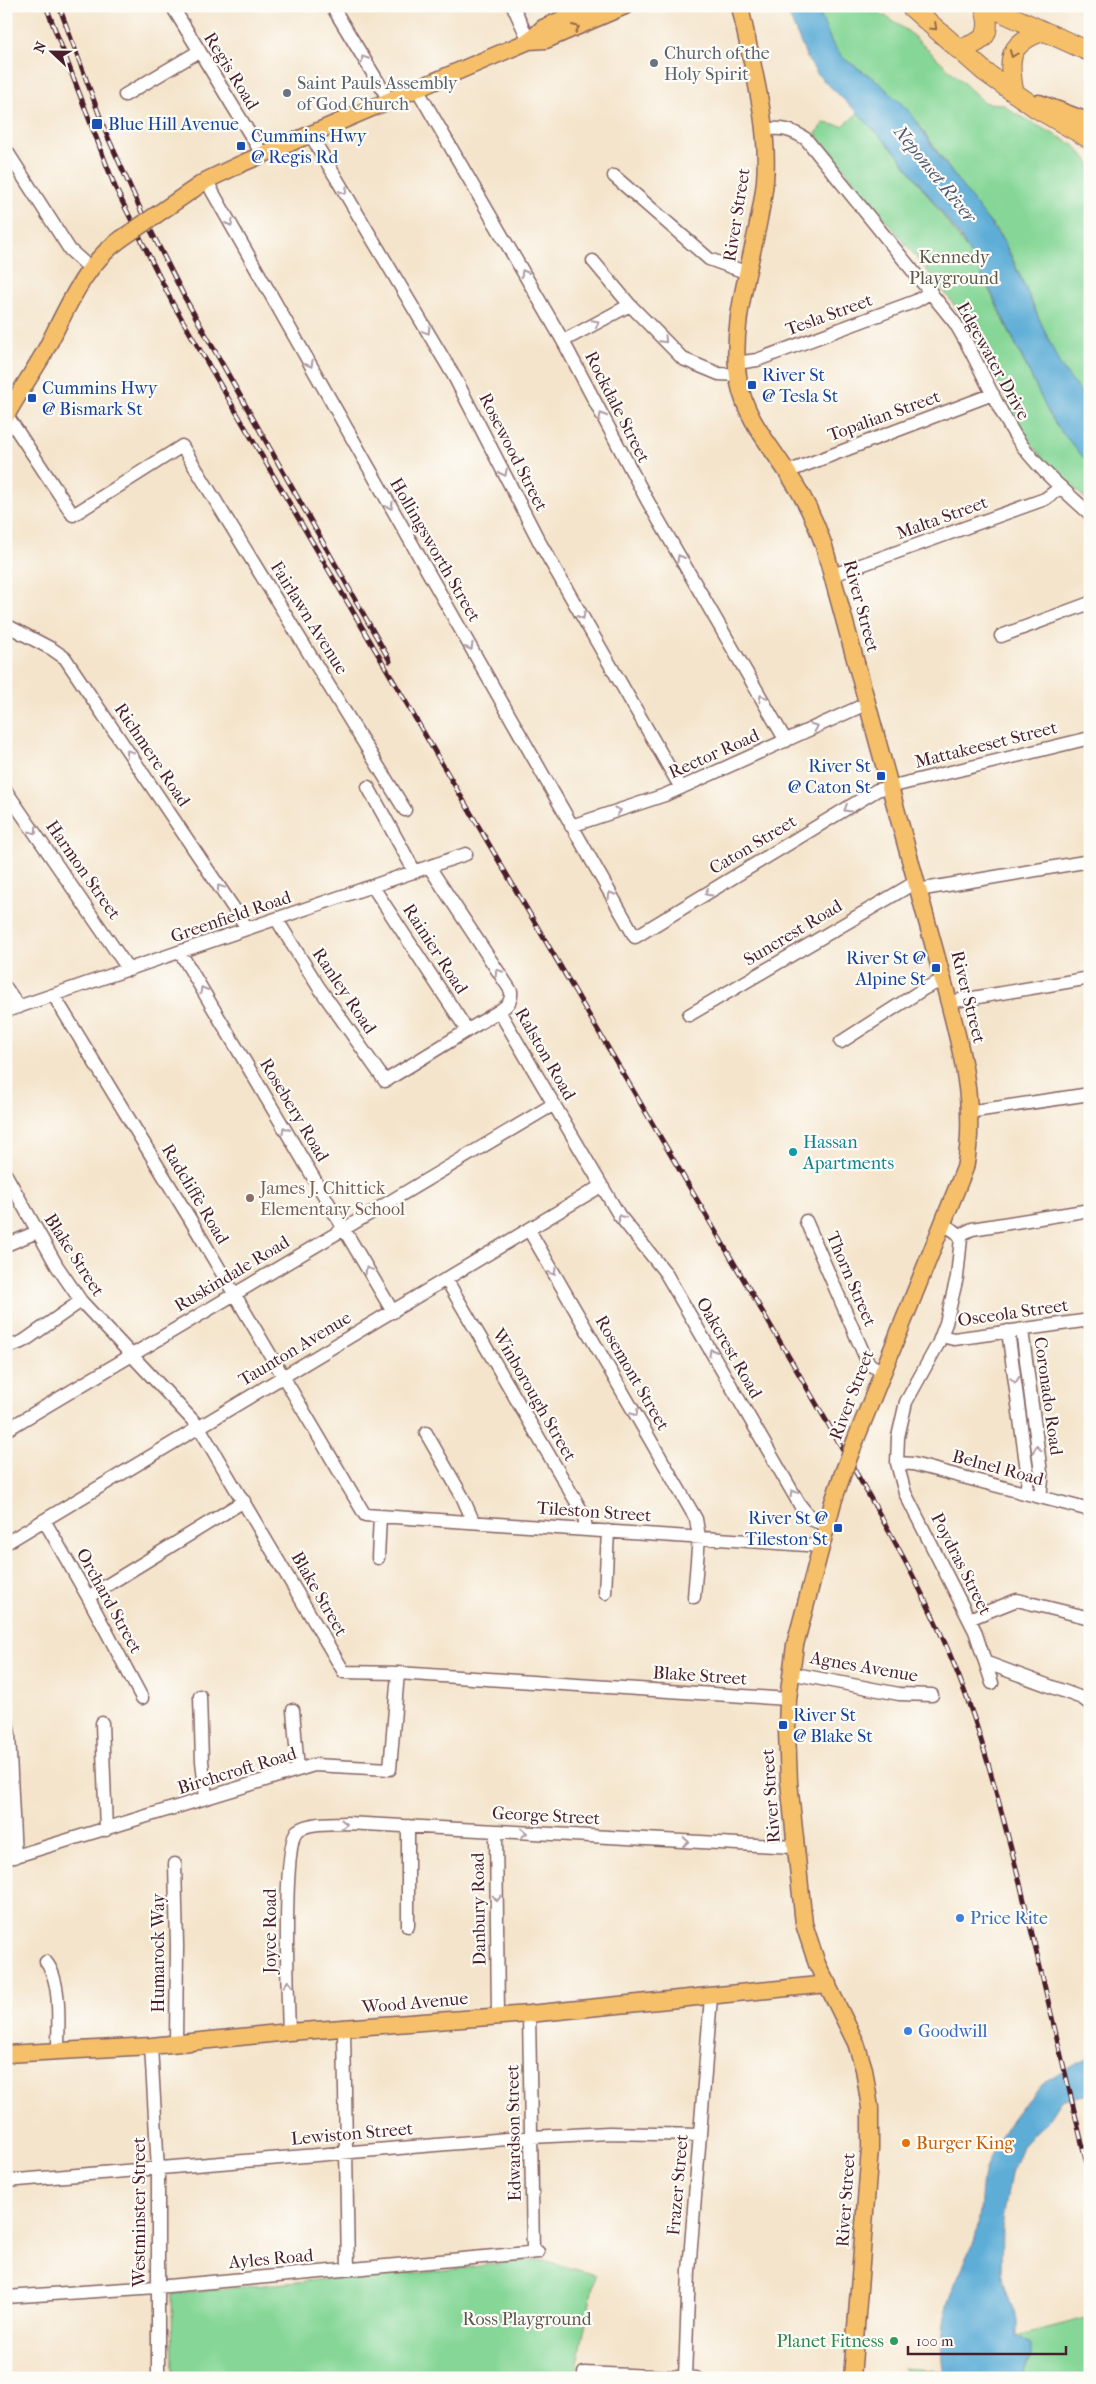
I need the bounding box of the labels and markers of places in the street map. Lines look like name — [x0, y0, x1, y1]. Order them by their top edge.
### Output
place label: Church of the Holy Spirit — [664, 43, 770, 85]
marker: Church of the Holy Spirit — [648, 57, 660, 69]
place label: Saint Pauls Assembly of God Church — [297, 73, 459, 115]
marker: Saint Pauls Assembly of God Church — [281, 87, 293, 99]
place label: Blue Hill Avenue — [108, 114, 239, 135]
marker: Blue Hill Avenue — [90, 117, 104, 131]
place label: Cummins Hwy @ Regis Rd — [251, 126, 368, 168]
marker: Cummins Hwy @ Regis Rd — [235, 140, 247, 152]
place label: River St @ Tesla St — [762, 365, 839, 407]
place label: Cummins Hwy @ Bismark St — [42, 378, 159, 420]
marker: River St @ Tesla St — [746, 379, 758, 391]
marker: Cummins Hwy @ Bismark St — [26, 392, 38, 404]
place label: River St @ Caton St — [788, 756, 872, 798]
marker: River St @ Caton St — [875, 770, 887, 782]
place label: River St @ Alpine St — [846, 948, 927, 990]
marker: River St @ Alpine St — [930, 962, 942, 974]
place label: Hassan Apartments — [802, 1132, 894, 1174]
marker: Hassan Apartments — [787, 1146, 799, 1158]
place label: James J. Chittick Elementary School — [258, 1178, 405, 1220]
marker: James J. Chittick Elementary School — [244, 1192, 256, 1204]
place label: River St @ Tileston St — [745, 1508, 829, 1550]
marker: River St @ Tileston St — [832, 1522, 844, 1534]
place label: River St @ Blake St — [793, 1705, 873, 1747]
marker: River St @ Blake St — [777, 1719, 789, 1731]
place label: Price Rite — [970, 1908, 1048, 1929]
marker: Price Rite — [954, 1912, 966, 1924]
place label: Goodwill — [918, 2021, 987, 2042]
marker: Goodwill — [902, 2025, 914, 2037]
place label: Burger King — [916, 2133, 1014, 2154]
marker: Burger King — [900, 2137, 912, 2149]
place label: Planet Fitness — [776, 2331, 884, 2352]
marker: Planet Fitness — [888, 2335, 900, 2347]

